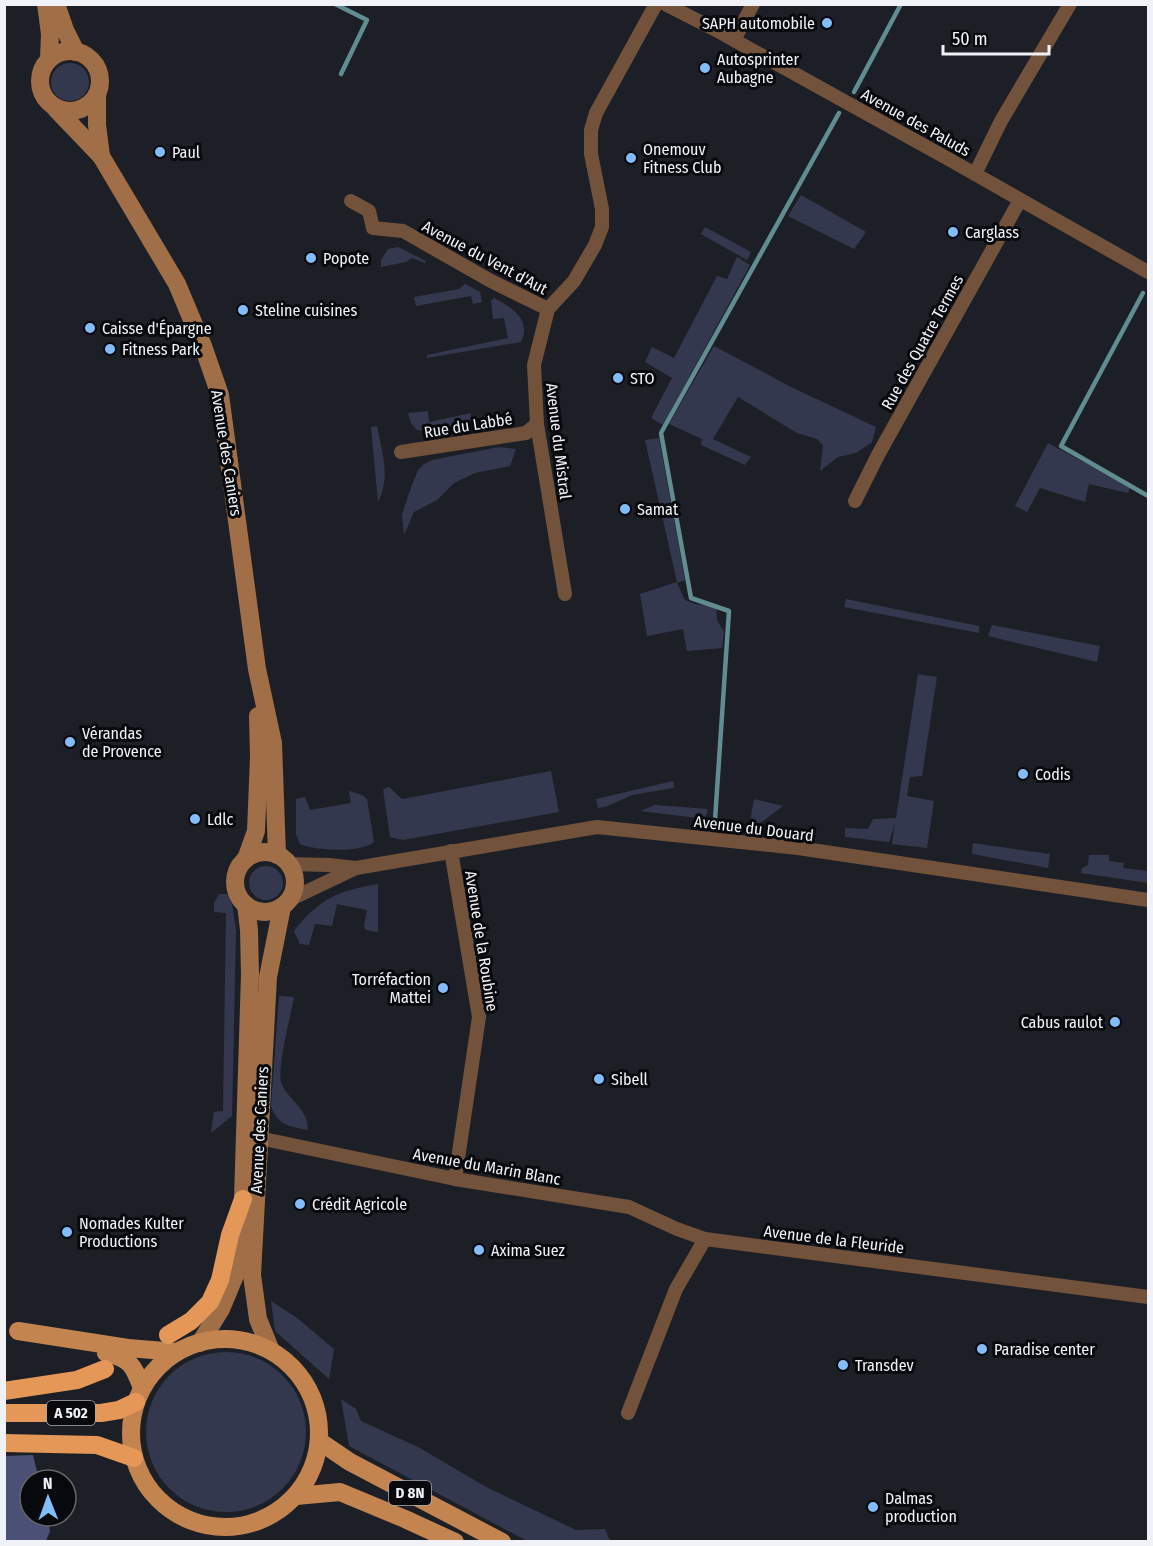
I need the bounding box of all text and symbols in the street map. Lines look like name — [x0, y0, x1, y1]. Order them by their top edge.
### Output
place label: SAPH automobile — [702, 14, 815, 33]
marker: SAPH automobile — [820, 16, 834, 30]
scale bar — [943, 18, 1050, 56]
text: 50 m — [952, 28, 988, 50]
place label: Autosprinter Aubagne — [717, 50, 799, 87]
marker: Autosprinter Aubagne — [698, 61, 712, 75]
street label: Avenue des Paluds — [858, 85, 974, 160]
place label: Onemouv Fitness Club — [643, 140, 721, 177]
place label: Paul — [172, 143, 200, 162]
marker: Paul — [153, 145, 167, 159]
marker: Onemouv Fitness Club — [624, 151, 638, 165]
street label: Avenue du Vent d'Aut — [419, 216, 551, 299]
place label: Carglass — [965, 223, 1019, 242]
marker: Carglass — [946, 225, 960, 239]
place label: Popote — [323, 249, 369, 268]
marker: Popote — [304, 251, 318, 265]
street label: Rue des Quatre Termes — [877, 271, 967, 413]
place label: Steline cuisines — [255, 301, 358, 320]
marker: Steline cuisines — [236, 303, 250, 317]
place label: Caisse d'Épargne — [102, 319, 212, 338]
marker: Caisse d'Épargne — [83, 321, 97, 335]
place label: Fitness Park — [122, 340, 200, 359]
marker: Fitness Park — [103, 342, 117, 356]
place label: STO — [630, 369, 654, 388]
marker: STO — [611, 371, 625, 385]
street label: Avenue du Mistral — [542, 382, 575, 500]
street label: Avenue des Caniers — [207, 389, 246, 518]
street label: Rue du Labbé — [423, 409, 514, 442]
place label: Samat — [637, 500, 679, 519]
marker: Samat — [618, 502, 632, 516]
place label: Vérandas de Provence — [82, 724, 162, 761]
marker: Vérandas de Provence — [63, 735, 77, 749]
place label: Codis — [1035, 765, 1071, 784]
marker: Codis — [1016, 767, 1030, 781]
place label: Ldlc — [207, 810, 233, 829]
marker: Ldlc — [188, 812, 202, 826]
street label: Avenue du Douard — [693, 812, 815, 845]
street label: Avenue de la Roubine — [461, 869, 502, 1013]
place label: Torréfaction Mattei — [352, 970, 431, 1007]
marker: Torréfaction Mattei — [436, 981, 450, 995]
place label: Cabus raulot — [1021, 1013, 1104, 1032]
marker: Cabus raulot — [1108, 1015, 1122, 1029]
street label: Avenue des Caniers — [247, 1066, 272, 1194]
place label: Sibell — [611, 1070, 648, 1089]
marker: Sibell — [592, 1072, 606, 1086]
street label: Avenue du Marin Blanc — [412, 1144, 562, 1189]
place label: Crédit Agricole — [312, 1195, 407, 1214]
marker: Crédit Agricole — [293, 1197, 307, 1211]
place label: Nomades Kulter Productions — [79, 1214, 184, 1251]
street label: Avenue de la Fleuride — [763, 1221, 905, 1258]
marker: Nomades Kulter Productions — [60, 1225, 74, 1239]
place label: Axima Suez — [491, 1241, 565, 1260]
marker: Axima Suez — [472, 1243, 486, 1257]
place label: Paradise center — [994, 1340, 1095, 1359]
marker: Paradise center — [975, 1342, 989, 1356]
place label: Transdev — [855, 1356, 914, 1375]
marker: Transdev — [836, 1358, 850, 1372]
road number: A 502 — [47, 1401, 95, 1425]
north arrow — [18, 1468, 78, 1528]
text: N — [43, 1474, 53, 1493]
road number: D 8N — [389, 1481, 431, 1505]
place label: Dalmas production — [885, 1489, 957, 1526]
marker: Dalmas production — [866, 1500, 880, 1514]

